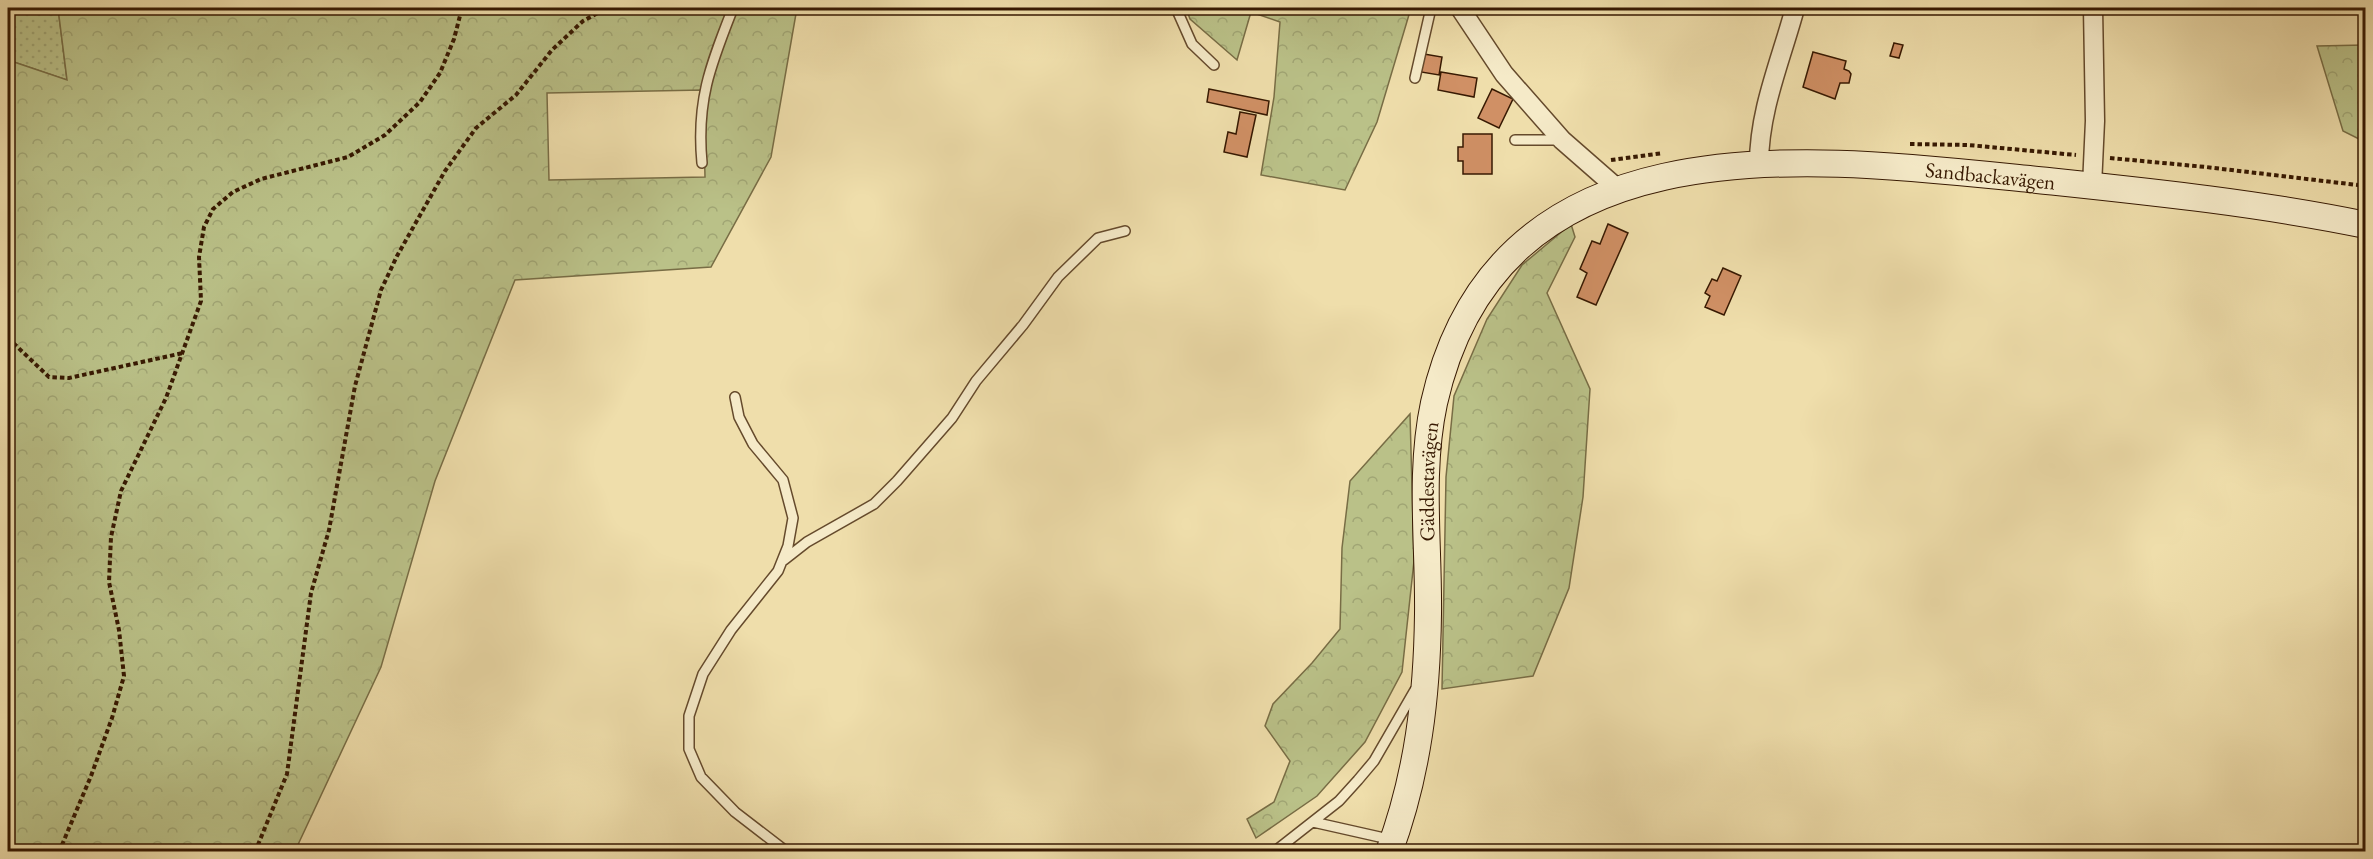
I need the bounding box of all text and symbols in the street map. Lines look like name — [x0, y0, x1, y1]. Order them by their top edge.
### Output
street label: Sandbackavägen — [1924, 155, 2057, 195]
street label: Gäddestavägen — [1412, 420, 1444, 542]

